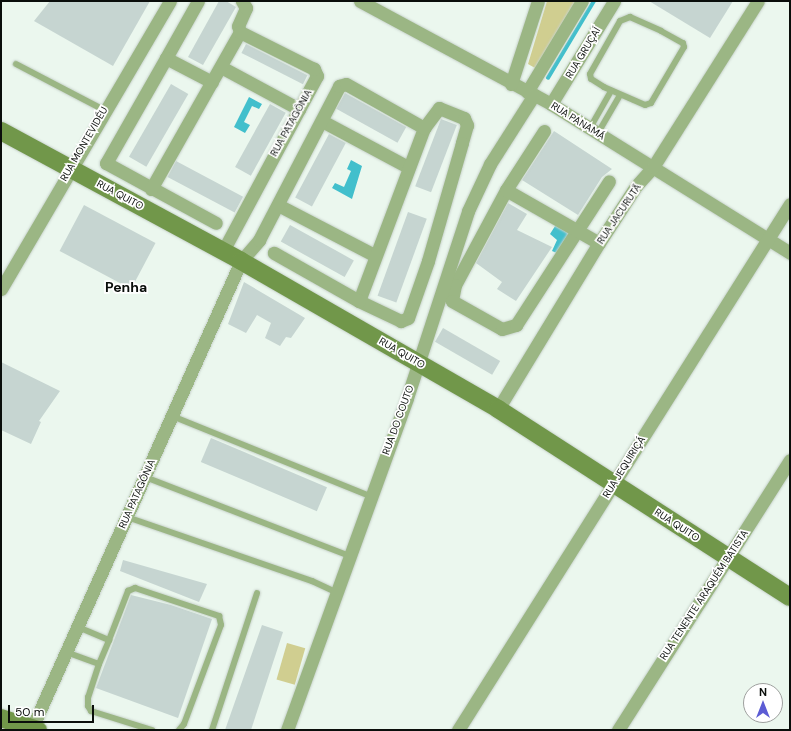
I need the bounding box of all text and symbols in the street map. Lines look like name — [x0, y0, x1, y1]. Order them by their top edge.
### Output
street label: RUA GRUÇAÍ — [563, 25, 603, 81]
street label: RUA PATAGÔNIA — [268, 87, 314, 159]
street label: RUA PANAMÁ — [549, 100, 607, 142]
street label: RUA MONTEVIDÉU — [58, 105, 110, 183]
street label: RUA QUITO — [95, 178, 145, 212]
street label: RUA JACURUTÃ — [594, 182, 644, 246]
district label: Penha — [105, 279, 147, 295]
street label: RUA QUITO — [377, 335, 427, 371]
street label: RUA DO COUTO — [380, 384, 416, 456]
street label: RUA JEQUIRIÇÁ — [600, 434, 648, 500]
street label: RUA PATAGÔNIA — [116, 458, 158, 530]
street label: RUA QUITO — [652, 506, 702, 544]
street label: RUA TENENTE ARAQUÉM BATISTA — [657, 528, 751, 662]
north arrow — [743, 683, 783, 723]
text: N — [759, 685, 767, 699]
scale bar — [10, 697, 96, 723]
text: 50 m — [15, 704, 44, 720]

